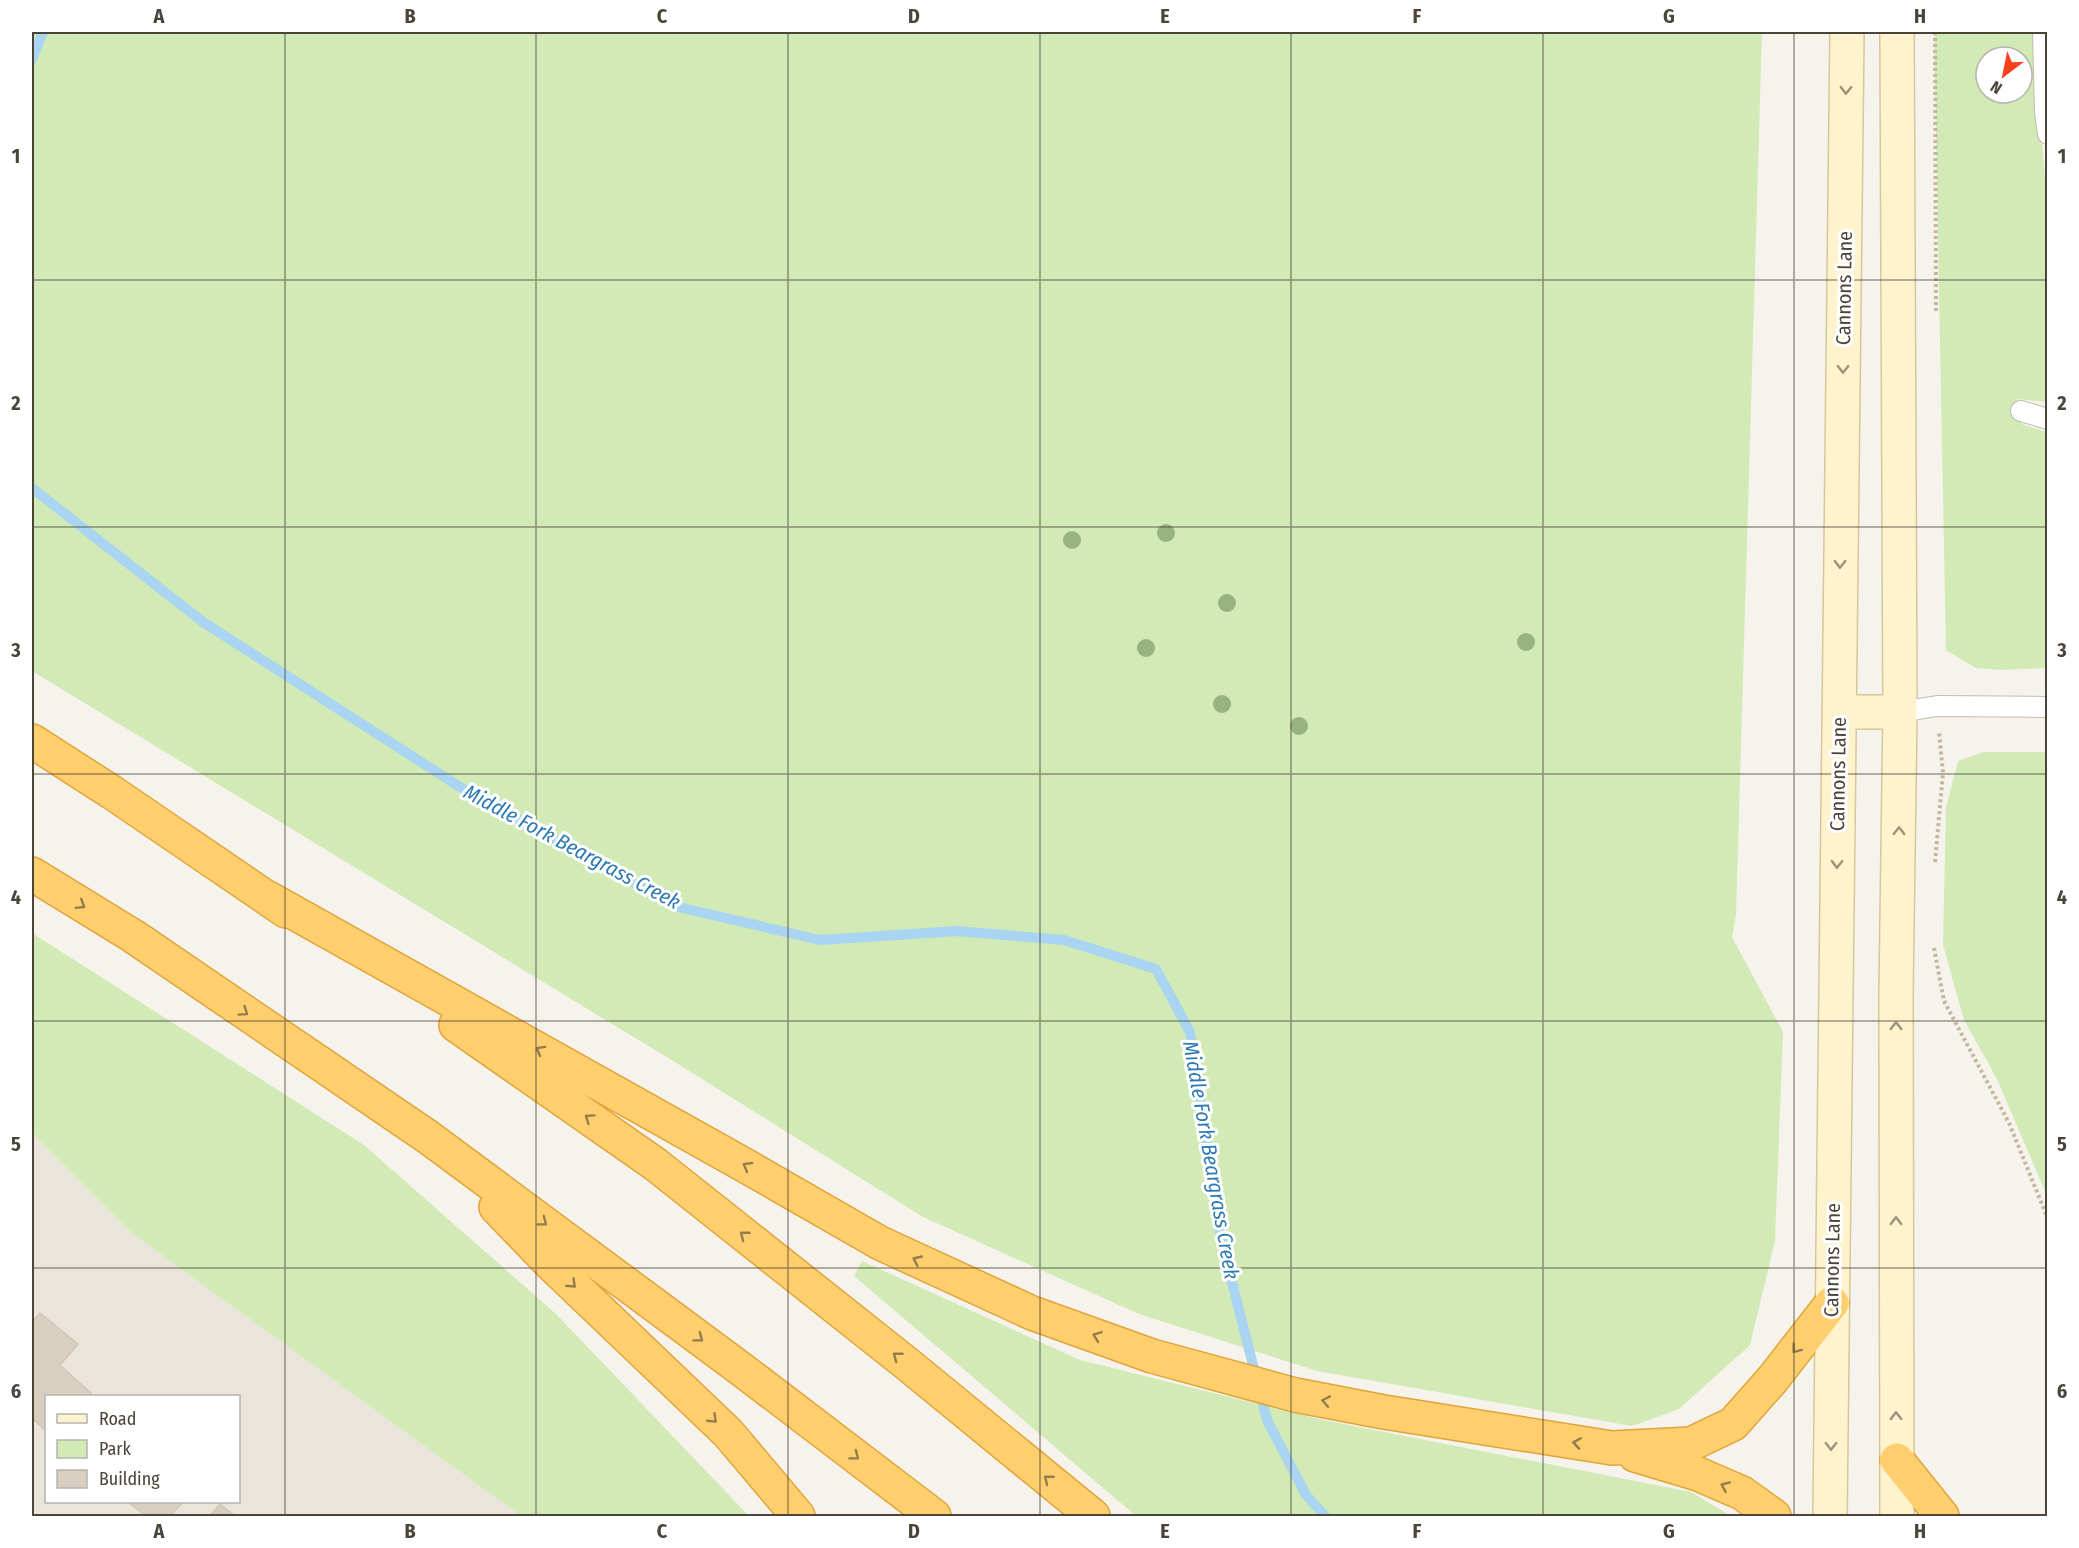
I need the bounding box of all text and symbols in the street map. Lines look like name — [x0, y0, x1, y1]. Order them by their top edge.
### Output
text: A — [153, 4, 166, 28]
text: B — [404, 4, 416, 28]
text: C — [657, 4, 668, 28]
text: D — [908, 4, 920, 28]
text: E — [1160, 4, 1170, 28]
text: F — [1413, 4, 1422, 28]
text: G — [1663, 4, 1675, 28]
text: H — [1914, 4, 1926, 28]
north arrow — [1974, 45, 2034, 105]
text: N — [1987, 77, 2005, 98]
one-way arrow — [1840, 85, 1852, 94]
text: 1 — [12, 144, 20, 168]
text: 1 — [2058, 144, 2066, 168]
street label: Cannons Lane — [1831, 231, 1857, 345]
one-way arrow — [1837, 364, 1849, 373]
text: 2 — [10, 391, 21, 415]
text: 2 — [2056, 391, 2067, 415]
one-way arrow — [1834, 559, 1846, 568]
text: 3 — [10, 638, 21, 662]
text: 3 — [2056, 638, 2067, 662]
street label: Cannons Lane — [1825, 717, 1851, 831]
water label: Middle Fork Beargrass Creek — [459, 779, 685, 915]
one-way arrow — [1893, 827, 1905, 836]
one-way arrow — [1831, 859, 1843, 868]
text: 4 — [11, 885, 21, 909]
text: 4 — [2057, 885, 2067, 909]
one-way arrow — [75, 897, 85, 909]
one-way arrow — [237, 1005, 248, 1016]
one-way arrow — [1890, 1022, 1902, 1031]
water label: Middle Fork Beargrass Creek — [1177, 1039, 1245, 1281]
one-way arrow — [536, 1046, 546, 1058]
one-way arrow — [584, 1114, 595, 1125]
text: 5 — [11, 1132, 21, 1156]
text: 5 — [2057, 1132, 2067, 1156]
one-way arrow — [743, 1162, 753, 1173]
street label: Cannons Lane — [1819, 1203, 1845, 1317]
one-way arrow — [536, 1215, 547, 1226]
one-way arrow — [1890, 1217, 1902, 1226]
one-way arrow — [740, 1231, 751, 1242]
one-way arrow — [913, 1256, 924, 1268]
one-way arrow — [566, 1277, 576, 1288]
one-way arrow — [693, 1331, 704, 1342]
one-way arrow — [1092, 1331, 1103, 1344]
one-way arrow — [1792, 1343, 1803, 1354]
one-way arrow — [893, 1353, 904, 1364]
text: 6 — [11, 1379, 21, 1403]
text: 6 — [2057, 1379, 2067, 1403]
legend — [45, 1395, 240, 1503]
one-way arrow — [1322, 1395, 1332, 1408]
text: Road — [99, 1408, 136, 1430]
one-way arrow — [706, 1411, 717, 1422]
one-way arrow — [1890, 1412, 1903, 1421]
one-way arrow — [1573, 1437, 1583, 1450]
text: Park — [99, 1438, 132, 1460]
one-way arrow — [1825, 1441, 1837, 1450]
one-way arrow — [848, 1448, 859, 1459]
text: Building — [99, 1468, 160, 1490]
one-way arrow — [1044, 1476, 1055, 1487]
one-way arrow — [1720, 1481, 1731, 1493]
text: A — [153, 1519, 166, 1543]
text: B — [404, 1519, 416, 1543]
text: C — [657, 1519, 668, 1543]
text: D — [908, 1519, 920, 1543]
text: E — [1160, 1519, 1170, 1543]
text: F — [1413, 1519, 1422, 1543]
text: G — [1663, 1519, 1675, 1543]
text: H — [1914, 1519, 1926, 1543]

